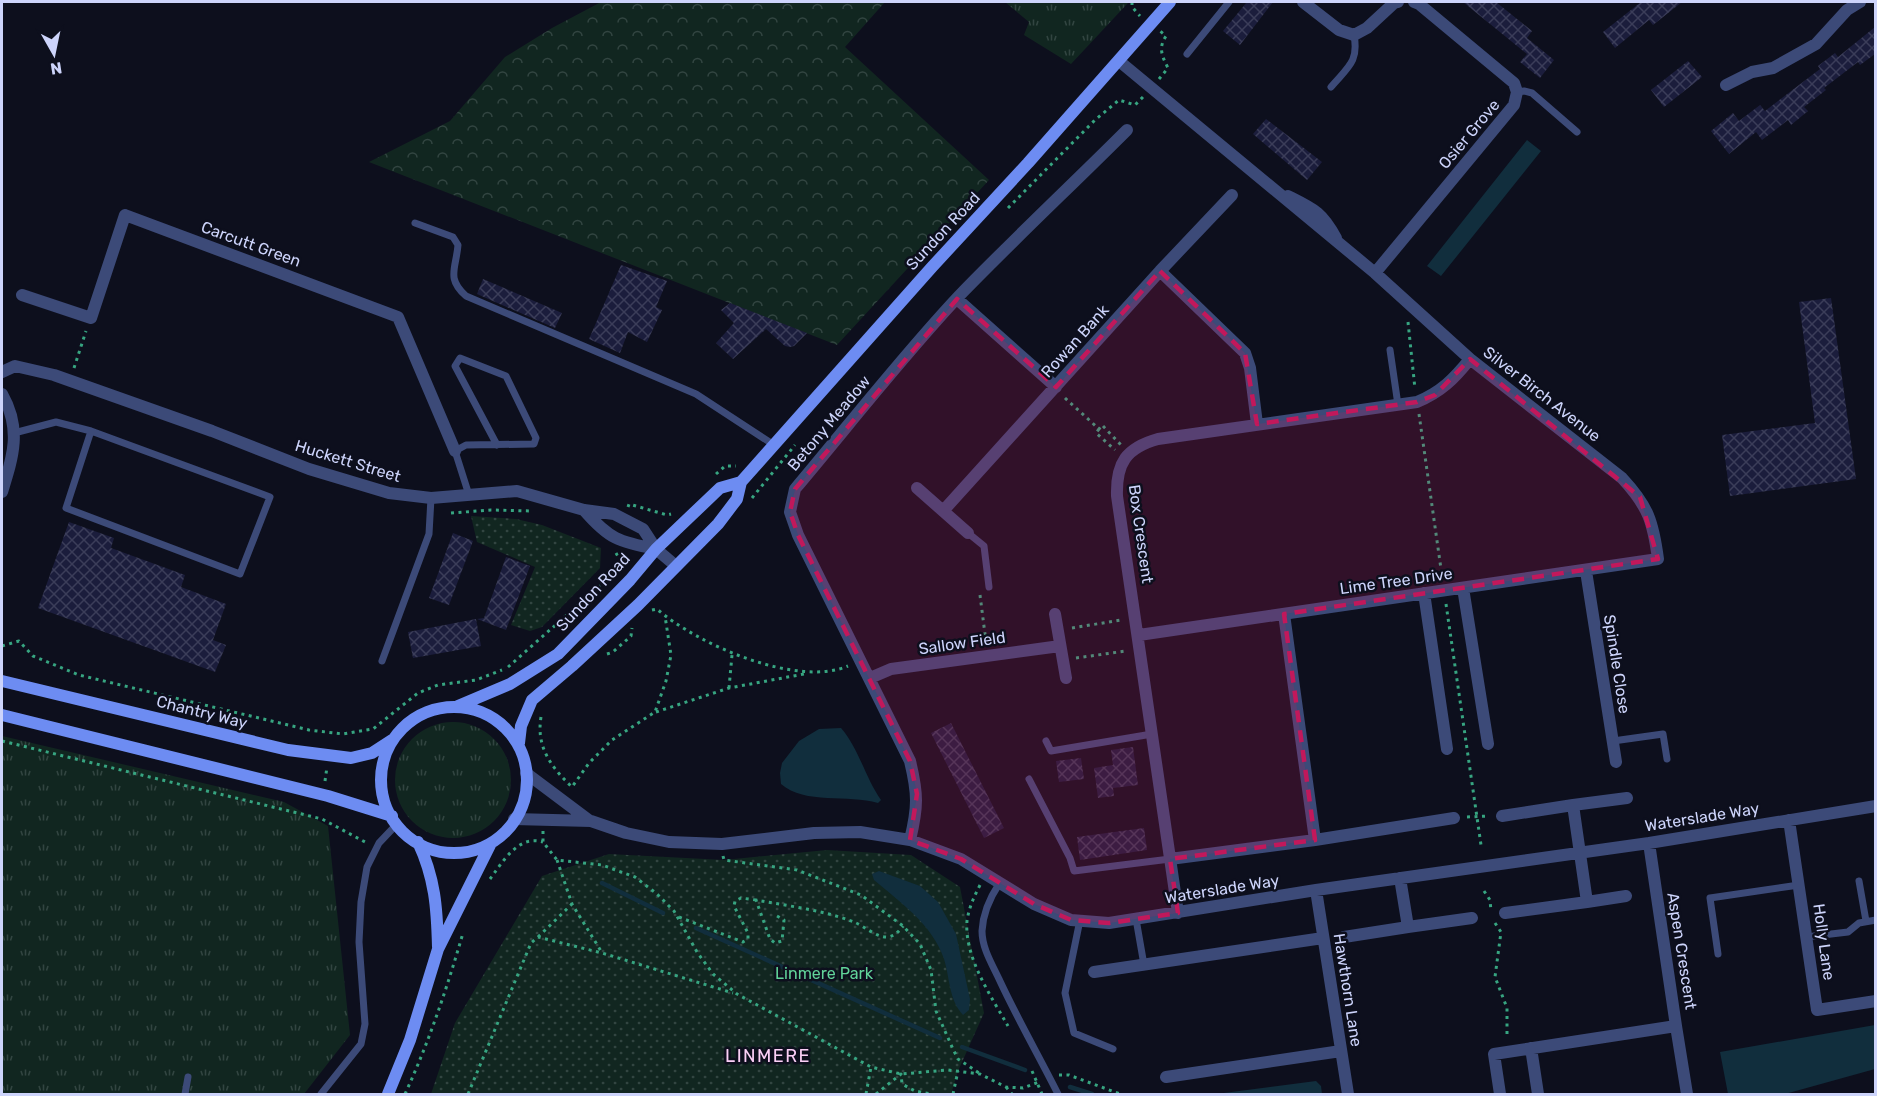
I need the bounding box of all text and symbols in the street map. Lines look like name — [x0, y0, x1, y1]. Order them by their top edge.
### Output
north arrow — [24, 24, 84, 84]
text: N — [49, 58, 63, 79]
street label: Osier Grove — [1434, 95, 1504, 173]
street label: Sundon Road — [902, 188, 984, 274]
street label: Carcutt Green — [199, 217, 303, 271]
street label: Rowan Bank — [1037, 300, 1113, 381]
street label: Silver Birch Avenue — [1480, 342, 1604, 446]
street label: Betony Meadow — [784, 371, 875, 475]
street label: Huckett Street — [293, 436, 403, 486]
street label: Box Crescent — [1125, 483, 1157, 585]
street label: Sundon Road — [552, 549, 634, 635]
street label: Lime Tree Drive — [1338, 564, 1454, 598]
street label: Spindle Close — [1600, 613, 1634, 715]
street label: Sallow Field — [917, 628, 1007, 658]
street label: Chantry Way — [154, 692, 250, 733]
street label: Waterslade Way — [1643, 799, 1761, 835]
street label: Waterslade Way — [1163, 871, 1281, 907]
street label: Aspen Crescent — [1663, 891, 1701, 1011]
street label: Holly Lane — [1809, 902, 1839, 982]
street label: Hawthorn Lane — [1330, 932, 1366, 1048]
park label: Linmere Park — [775, 964, 874, 983]
district label: LINMERE — [725, 1045, 811, 1067]

